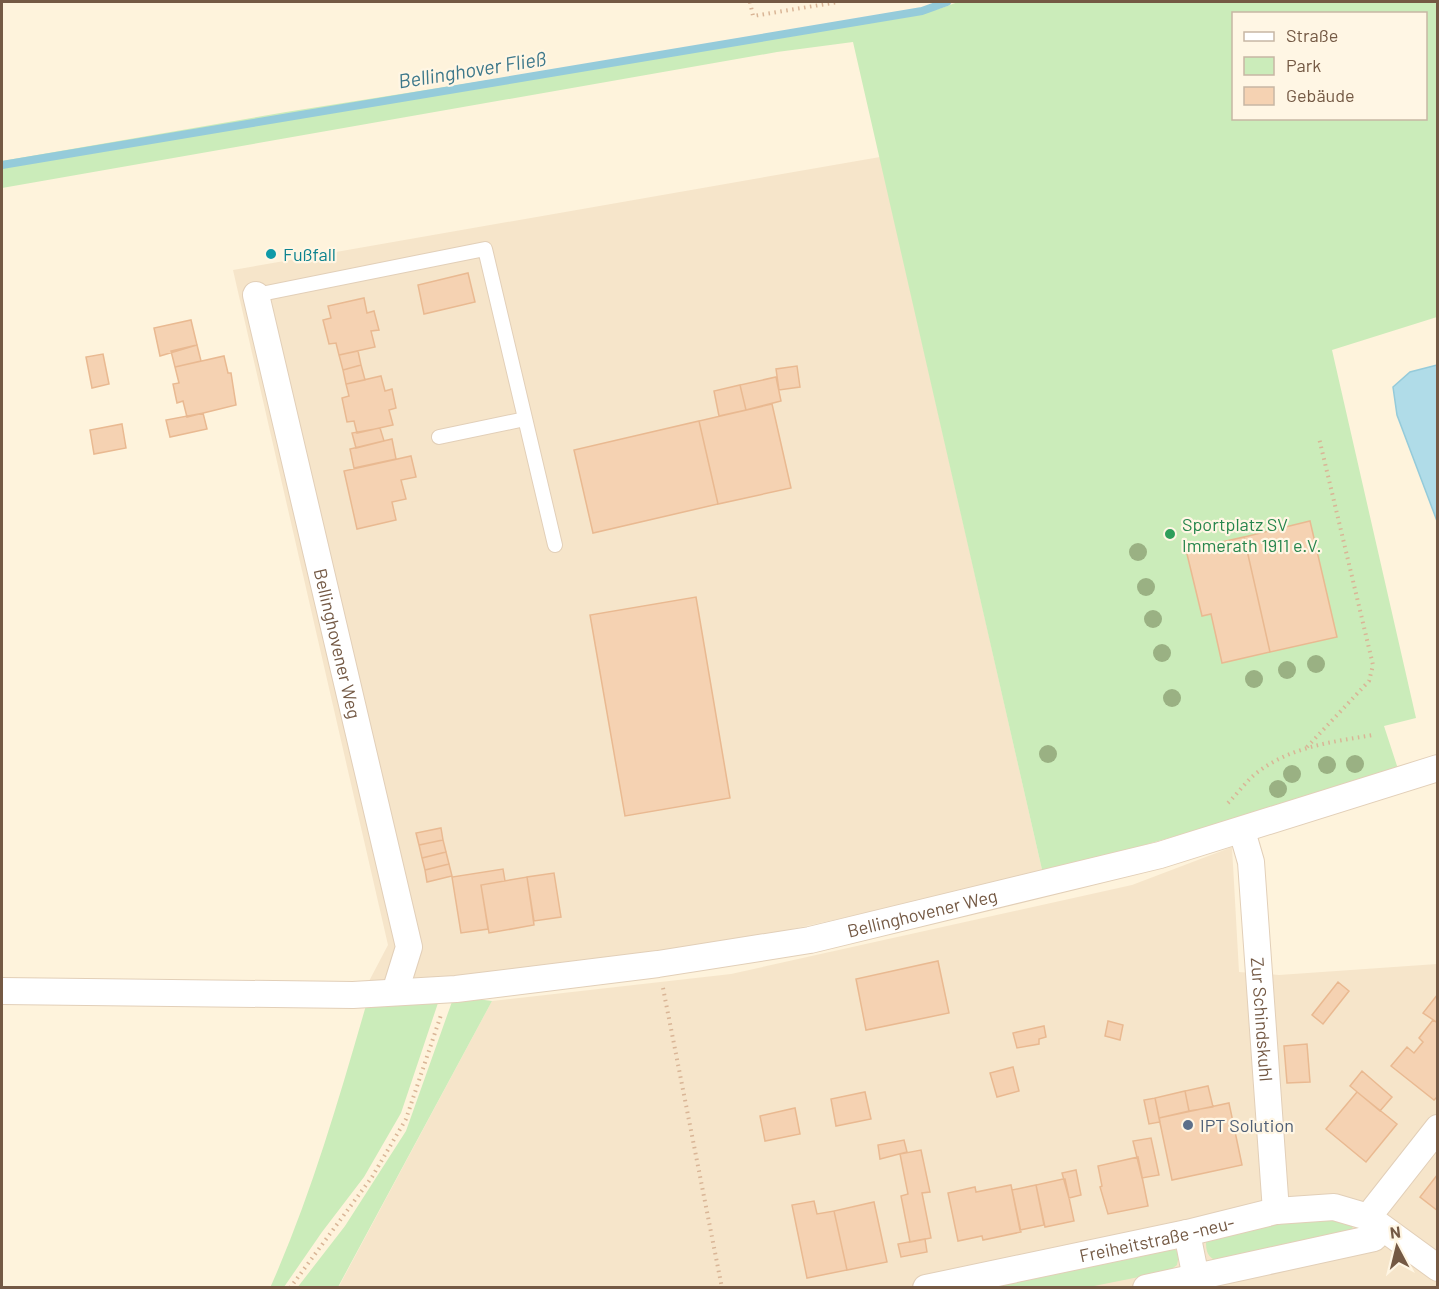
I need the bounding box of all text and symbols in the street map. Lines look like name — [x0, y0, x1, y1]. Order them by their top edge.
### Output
legend — [1232, 12, 1427, 120]
text: Straße — [1286, 24, 1338, 46]
water label: Bellinghover Fließ — [396, 45, 548, 93]
text: Park — [1286, 54, 1321, 76]
text: Gebäude — [1286, 84, 1355, 106]
place label: Fußfall — [283, 243, 336, 265]
marker: Fußfall — [264, 247, 278, 261]
place label: Sportplatz SV Immerath 1911 e.V. — [1182, 513, 1321, 556]
marker: Sportplatz SV Immerath 1911 e.V. — [1163, 527, 1177, 541]
street label: Bellinghovener Weg — [310, 566, 366, 721]
street label: Bellinghovener Weg — [845, 884, 999, 942]
street label: Zur Schindskuhl — [1247, 956, 1278, 1082]
place label: IPT Solution — [1200, 1114, 1294, 1136]
marker: IPT Solution — [1181, 1118, 1195, 1132]
street label: Freiheitstraße -neu- — [1077, 1211, 1237, 1266]
north arrow — [1367, 1217, 1427, 1277]
text: N — [1389, 1222, 1402, 1242]

